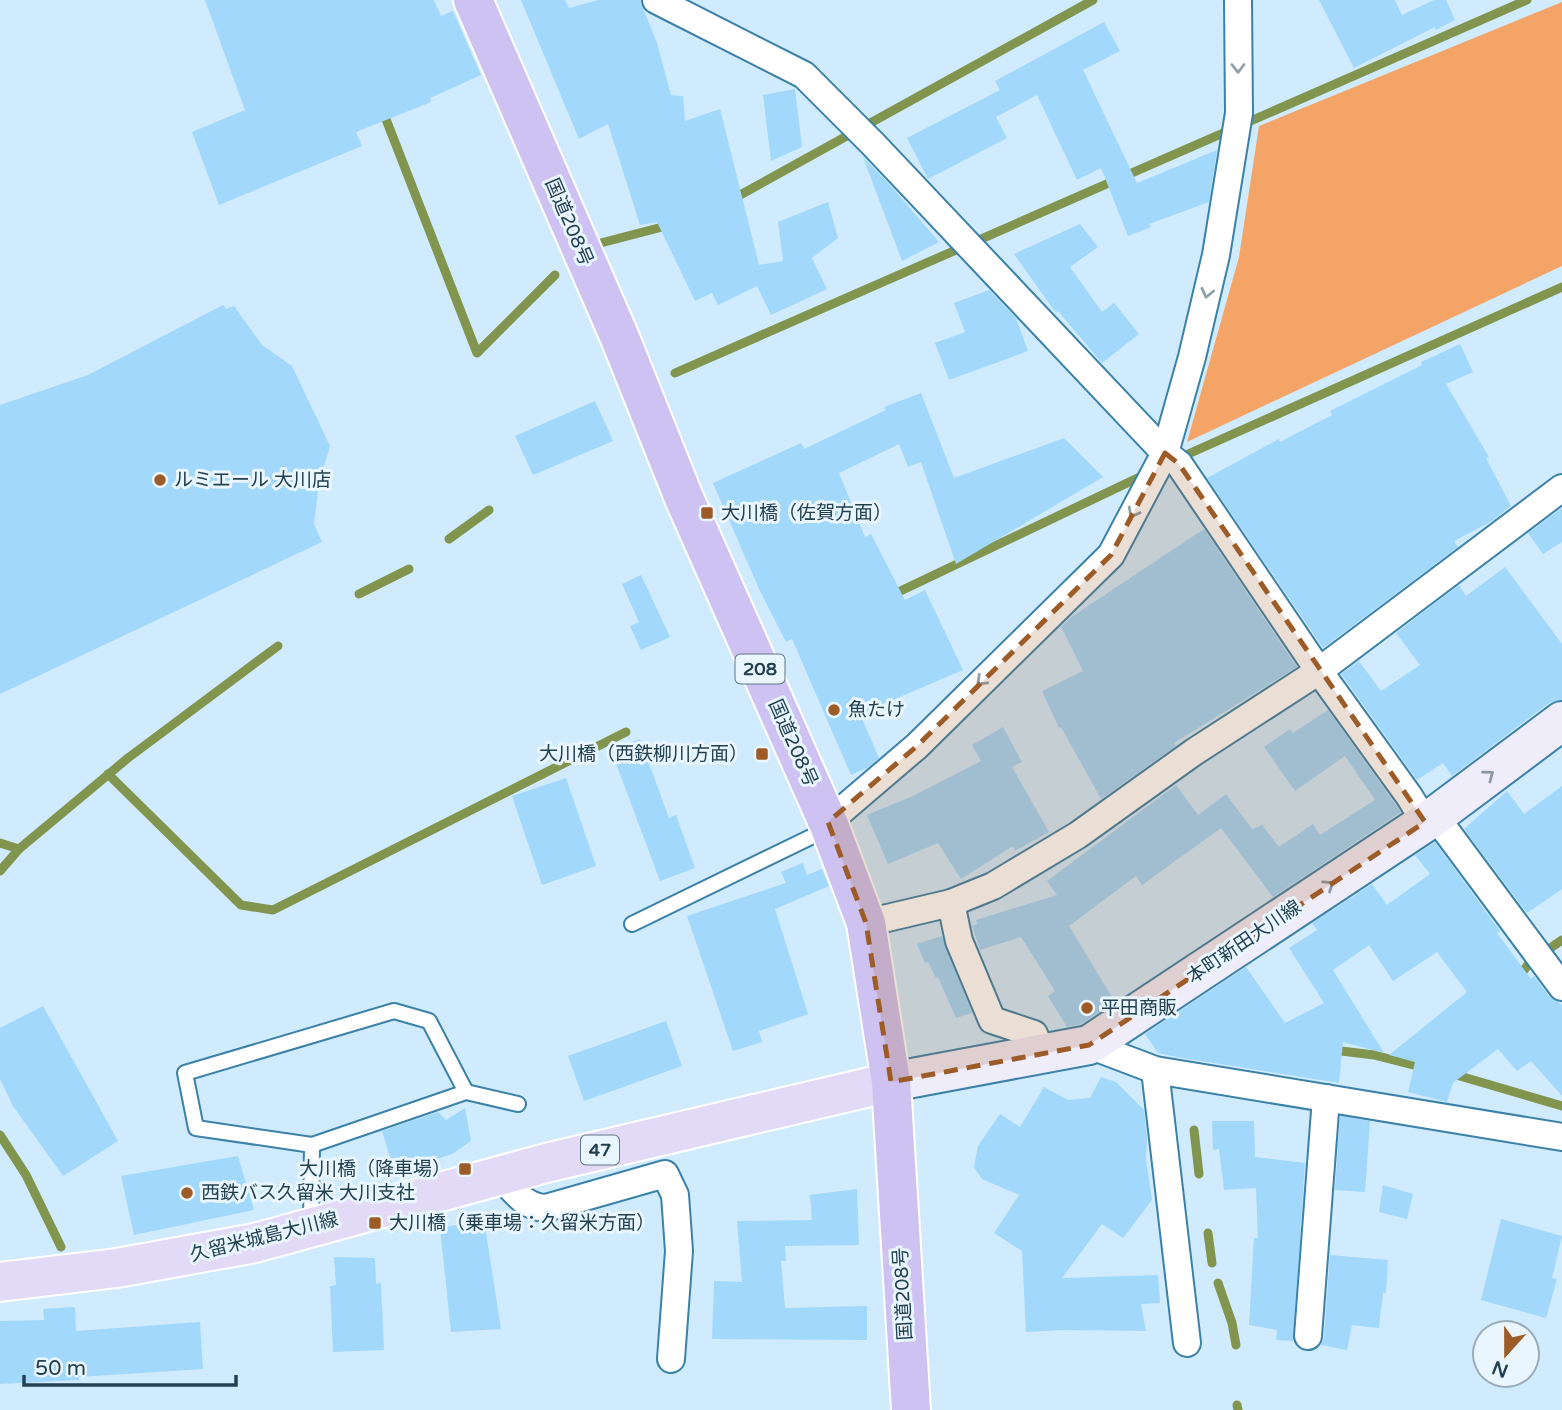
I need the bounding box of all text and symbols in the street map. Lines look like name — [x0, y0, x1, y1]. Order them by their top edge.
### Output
one-way arrow — [1230, 63, 1246, 74]
street label: 国道208号 — [541, 175, 597, 269]
one-way arrow — [1200, 287, 1215, 299]
place label: ルミエール 大川店 — [174, 469, 331, 491]
marker: ルミエール 大川店 — [152, 472, 168, 488]
place label: 大川橋（佐賀方面） — [721, 502, 892, 524]
marker: 大川橋（佐賀方面） — [699, 505, 715, 521]
one-way arrow — [1127, 506, 1141, 519]
road number: 208 — [736, 654, 784, 684]
one-way arrow — [976, 672, 989, 685]
street label: 国道208号 — [764, 696, 822, 790]
place label: 魚たけ — [848, 699, 905, 721]
marker: 魚たけ — [826, 702, 842, 718]
place label: 大川橋（西鉄柳川方面） — [539, 743, 748, 765]
marker: 大川橋（西鉄柳川方面） — [754, 746, 770, 762]
one-way arrow — [1481, 771, 1494, 784]
one-way arrow — [1322, 880, 1335, 893]
street label: 本町新田大川線 — [1183, 896, 1305, 988]
place label: 平田商販 — [1101, 997, 1177, 1019]
marker: 平田商販 — [1079, 1000, 1095, 1016]
road number: 47 — [581, 1135, 619, 1164]
place label: 大川橋（降車場） — [299, 1158, 451, 1180]
marker: 大川橋（降車場） — [457, 1161, 473, 1177]
place label: 西鉄バス久留米 大川支社 — [201, 1182, 415, 1204]
marker: 西鉄バス久留米 大川支社 — [179, 1185, 195, 1201]
street label: 久留米城島大川線 — [188, 1208, 340, 1266]
place label: 大川橋（乗車場：久留米方面） — [389, 1212, 655, 1234]
marker: 大川橋（乗車場：久留米方面） — [367, 1215, 383, 1231]
street label: 国道208号 — [890, 1247, 916, 1341]
north arrow — [1471, 1319, 1541, 1389]
scale bar — [24, 1344, 236, 1388]
text: 50 m — [35, 1356, 86, 1381]
text: N — [1489, 1356, 1511, 1382]

